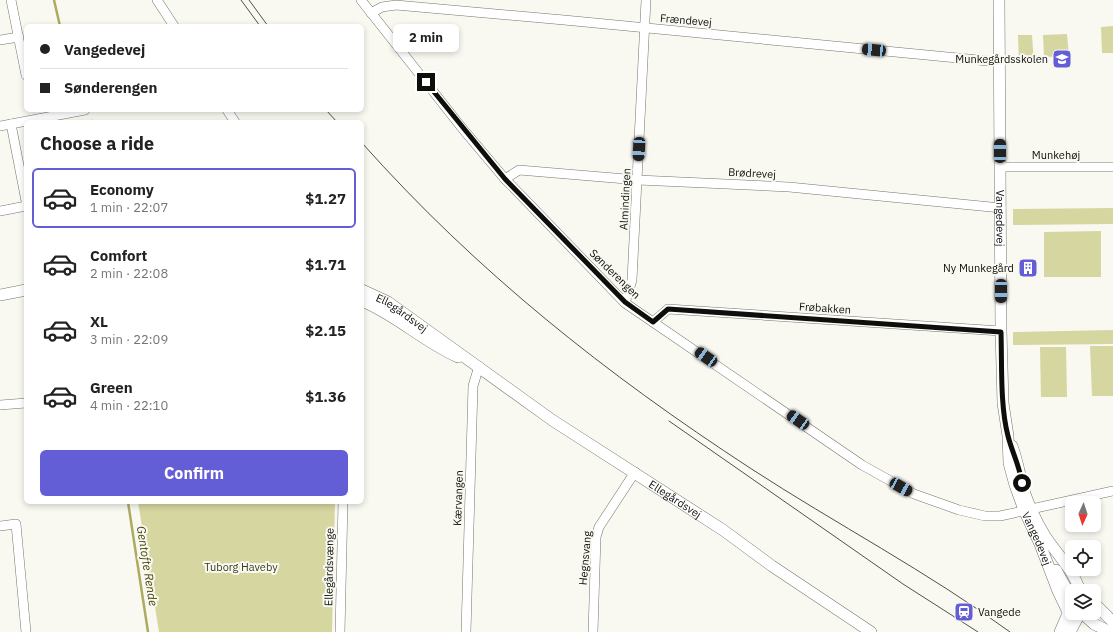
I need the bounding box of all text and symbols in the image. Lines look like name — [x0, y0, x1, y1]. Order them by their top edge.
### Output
street label: Frændevej — [659, 11, 713, 29]
callout: 2 min — [393, 24, 459, 52]
text: 2 min — [409, 29, 443, 46]
text: Vangedevej — [64, 40, 145, 59]
car — [862, 43, 886, 57]
school or university icon: Munkegårdsskolen — [1051, 48, 1073, 70]
place label: Munkegårdsskolen — [955, 52, 1048, 66]
route end — [417, 73, 435, 91]
text: Sønderengen — [64, 78, 157, 97]
text: Choose a ride — [40, 132, 154, 155]
car — [632, 137, 646, 161]
car — [994, 139, 1006, 163]
street label: Munkehøj — [1032, 148, 1080, 162]
street label: Brødrevej — [728, 165, 776, 181]
street label: Almindingen — [616, 168, 634, 230]
icon: car — [42, 180, 78, 216]
text: Economy — [90, 180, 154, 199]
text: $1.27 — [305, 189, 346, 208]
street label: Vangedevej — [993, 190, 1007, 246]
text: 1 min · 22:07 — [90, 199, 168, 216]
icon: car — [42, 246, 78, 282]
text: Comfort — [90, 246, 147, 265]
street label: Sønderengen — [587, 246, 643, 302]
text: $1.71 — [305, 255, 346, 274]
building icon: Ny Munkegård — [1017, 257, 1039, 279]
place label: Ny Munkegård — [943, 261, 1014, 275]
text: 2 min · 22:08 — [90, 265, 168, 282]
car — [995, 279, 1007, 303]
street label: Ellegårdsvej — [374, 290, 430, 335]
street label: Frøbakken — [799, 299, 851, 317]
icon: car — [42, 312, 78, 348]
text: XL — [90, 312, 108, 331]
text: $2.15 — [305, 321, 346, 340]
text: 3 min · 22:09 — [90, 331, 168, 348]
car — [693, 345, 719, 369]
icon: car — [42, 378, 78, 414]
text: Green — [90, 378, 133, 397]
text: $1.36 — [305, 387, 346, 406]
text: 4 min · 22:10 — [90, 397, 168, 414]
car — [785, 408, 811, 432]
button: Confirm — [40, 450, 348, 496]
street label: Kærvangen — [450, 470, 466, 526]
route start — [1013, 474, 1031, 492]
car — [888, 476, 914, 498]
street label: Ellegårdsvej — [646, 477, 704, 521]
north arrow — [1065, 496, 1101, 532]
map controls — [1065, 496, 1101, 620]
street label: Vangedevej — [1019, 510, 1054, 567]
water label: Gentofte Rende — [134, 525, 161, 607]
street label: Ellegårdsvænge — [321, 528, 337, 606]
street label: Hegnsvang — [576, 530, 594, 586]
button: locate — [1065, 540, 1101, 576]
park label: Tuborg Haveby — [204, 560, 278, 574]
button: layers — [1065, 584, 1101, 620]
station icon: Vangede — [953, 601, 975, 623]
place label: Vangede — [978, 605, 1021, 619]

